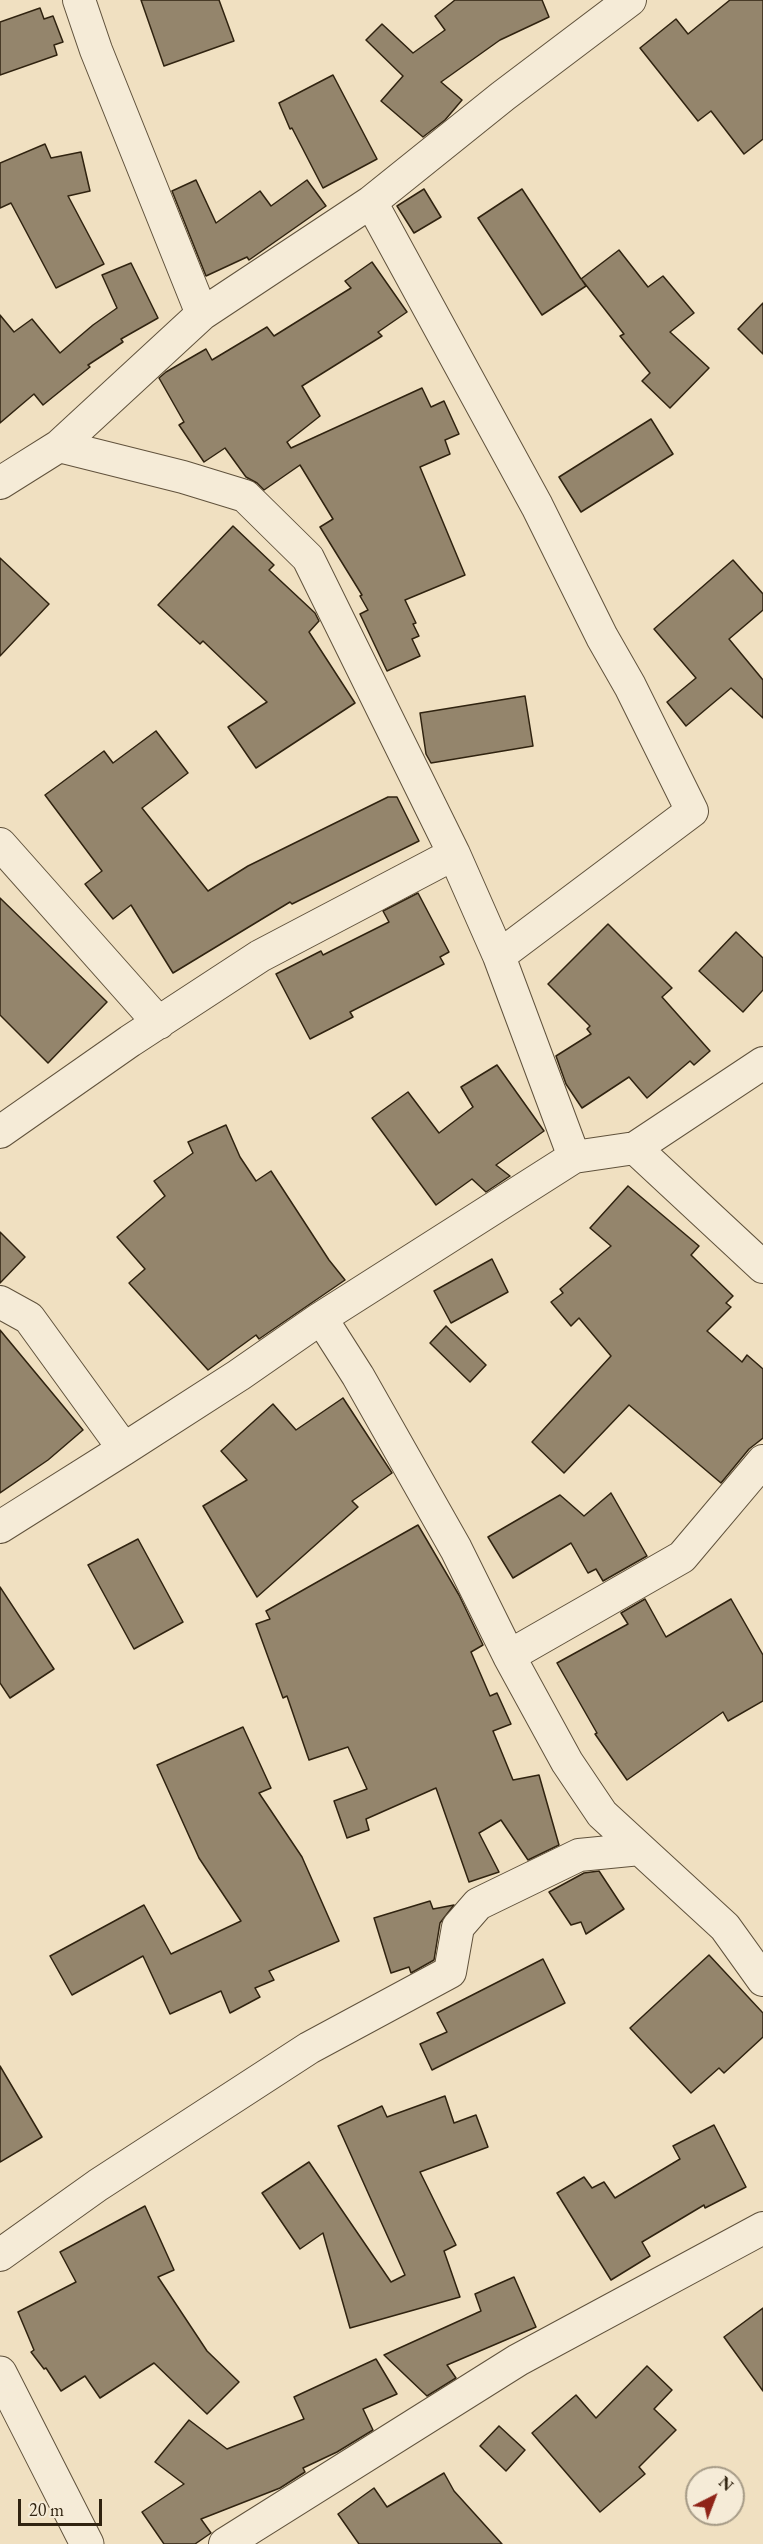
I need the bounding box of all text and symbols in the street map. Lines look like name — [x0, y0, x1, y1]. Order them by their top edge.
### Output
north arrow — [685, 2466, 745, 2526]
text: N — [714, 2472, 738, 2496]
scale bar — [21, 2487, 105, 2525]
text: 20 m — [29, 2498, 64, 2521]

